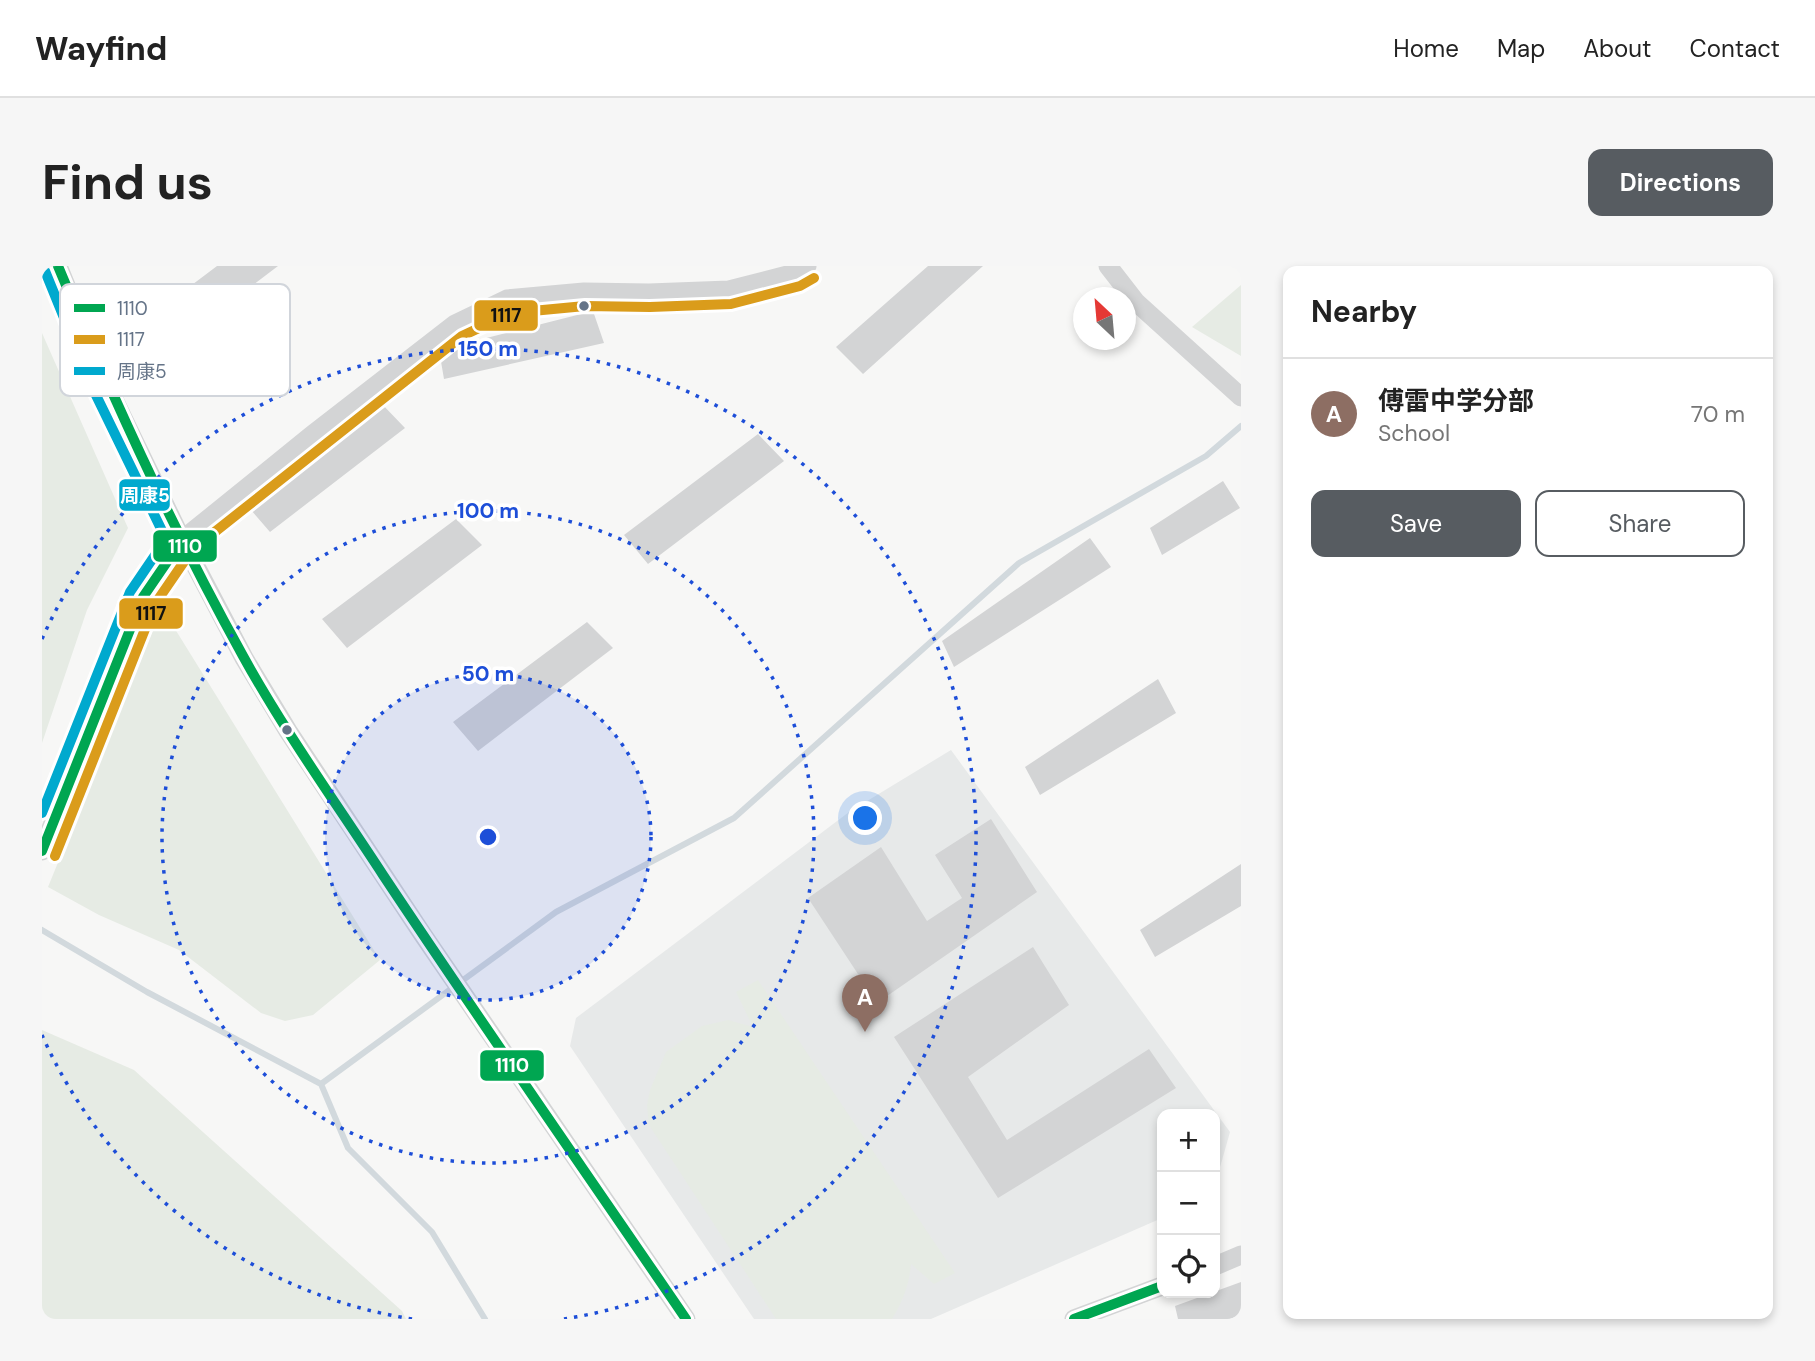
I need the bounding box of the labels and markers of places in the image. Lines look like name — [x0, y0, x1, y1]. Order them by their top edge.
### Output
unlabelled marker — [577, 299, 591, 313]
unlabelled marker — [280, 723, 294, 737]
centre of rings — [476, 825, 500, 849]
pin: A — [842, 974, 888, 1032]

